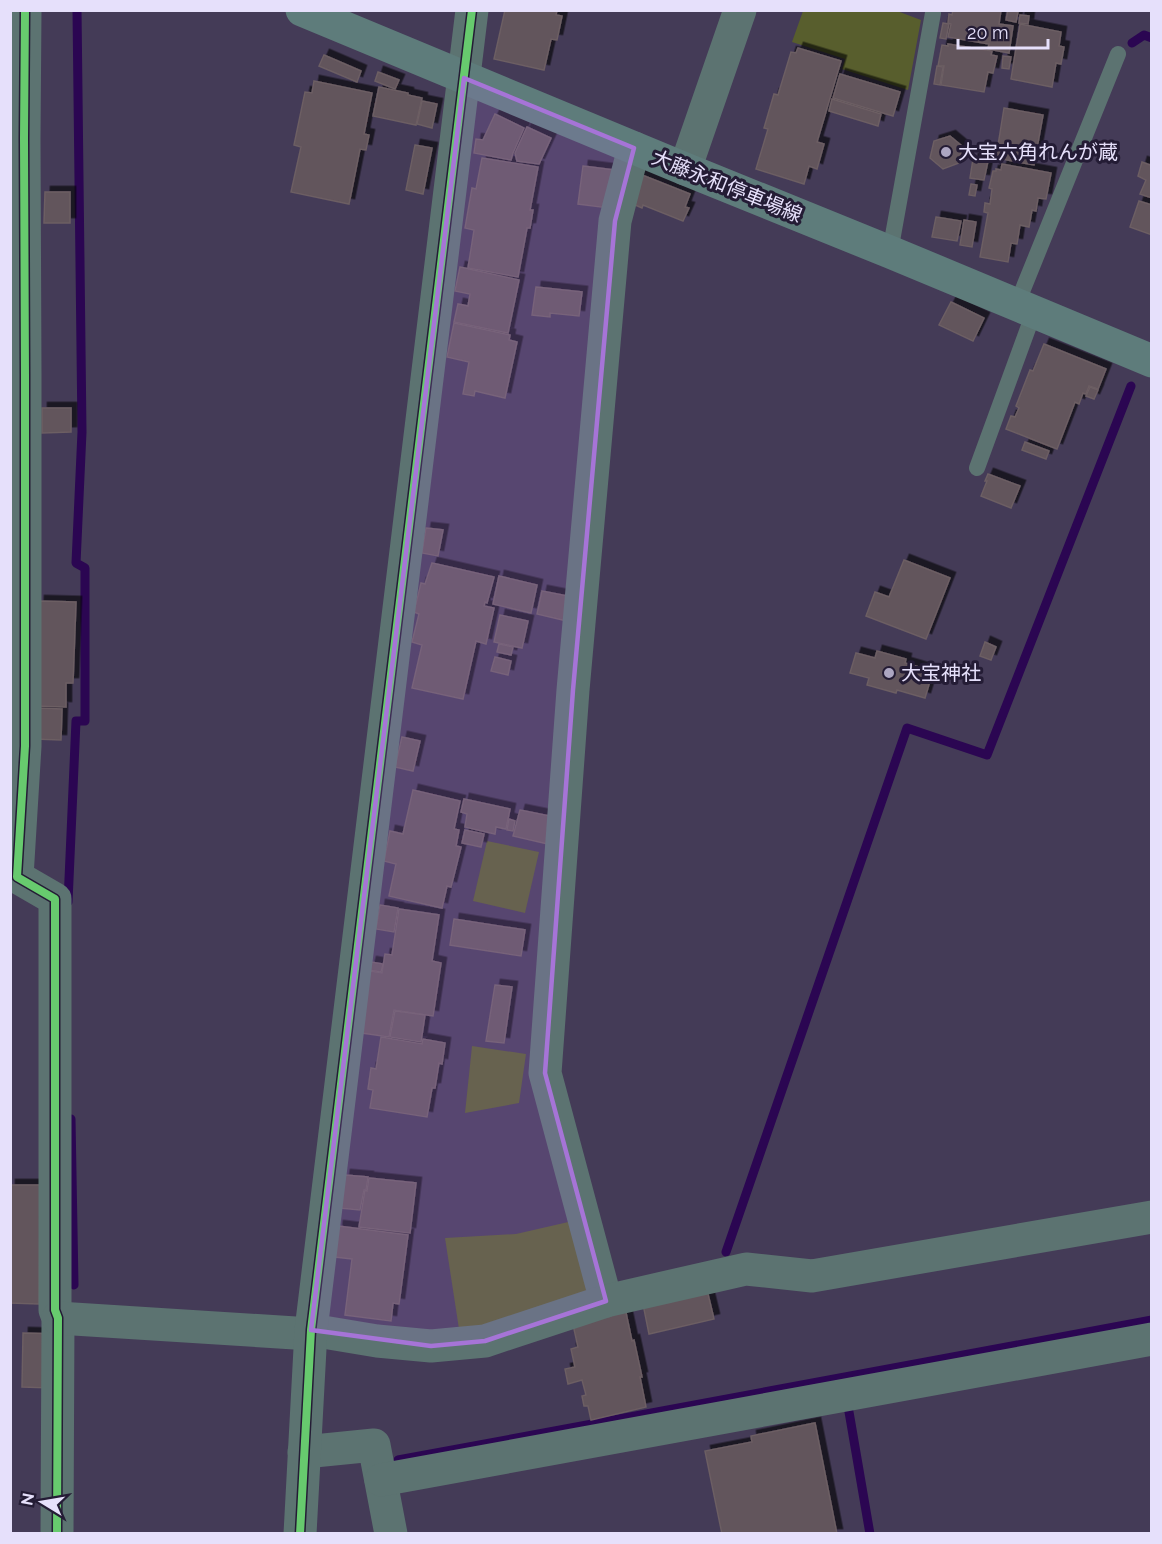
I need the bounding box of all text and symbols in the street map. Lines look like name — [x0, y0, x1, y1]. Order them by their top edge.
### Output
scale bar — [958, 12, 1048, 50]
text: 20 m — [967, 22, 1009, 43]
place label: 大宝六角れんが蔵 — [958, 140, 1118, 164]
street label: 大藤永和停車場線 — [648, 145, 806, 227]
marker: 大宝六角れんが蔵 — [939, 145, 953, 159]
place label: 大宝神社 — [901, 661, 981, 685]
marker: 大宝神社 — [882, 666, 896, 680]
north arrow — [12, 1472, 72, 1532]
text: N — [17, 1491, 38, 1507]

